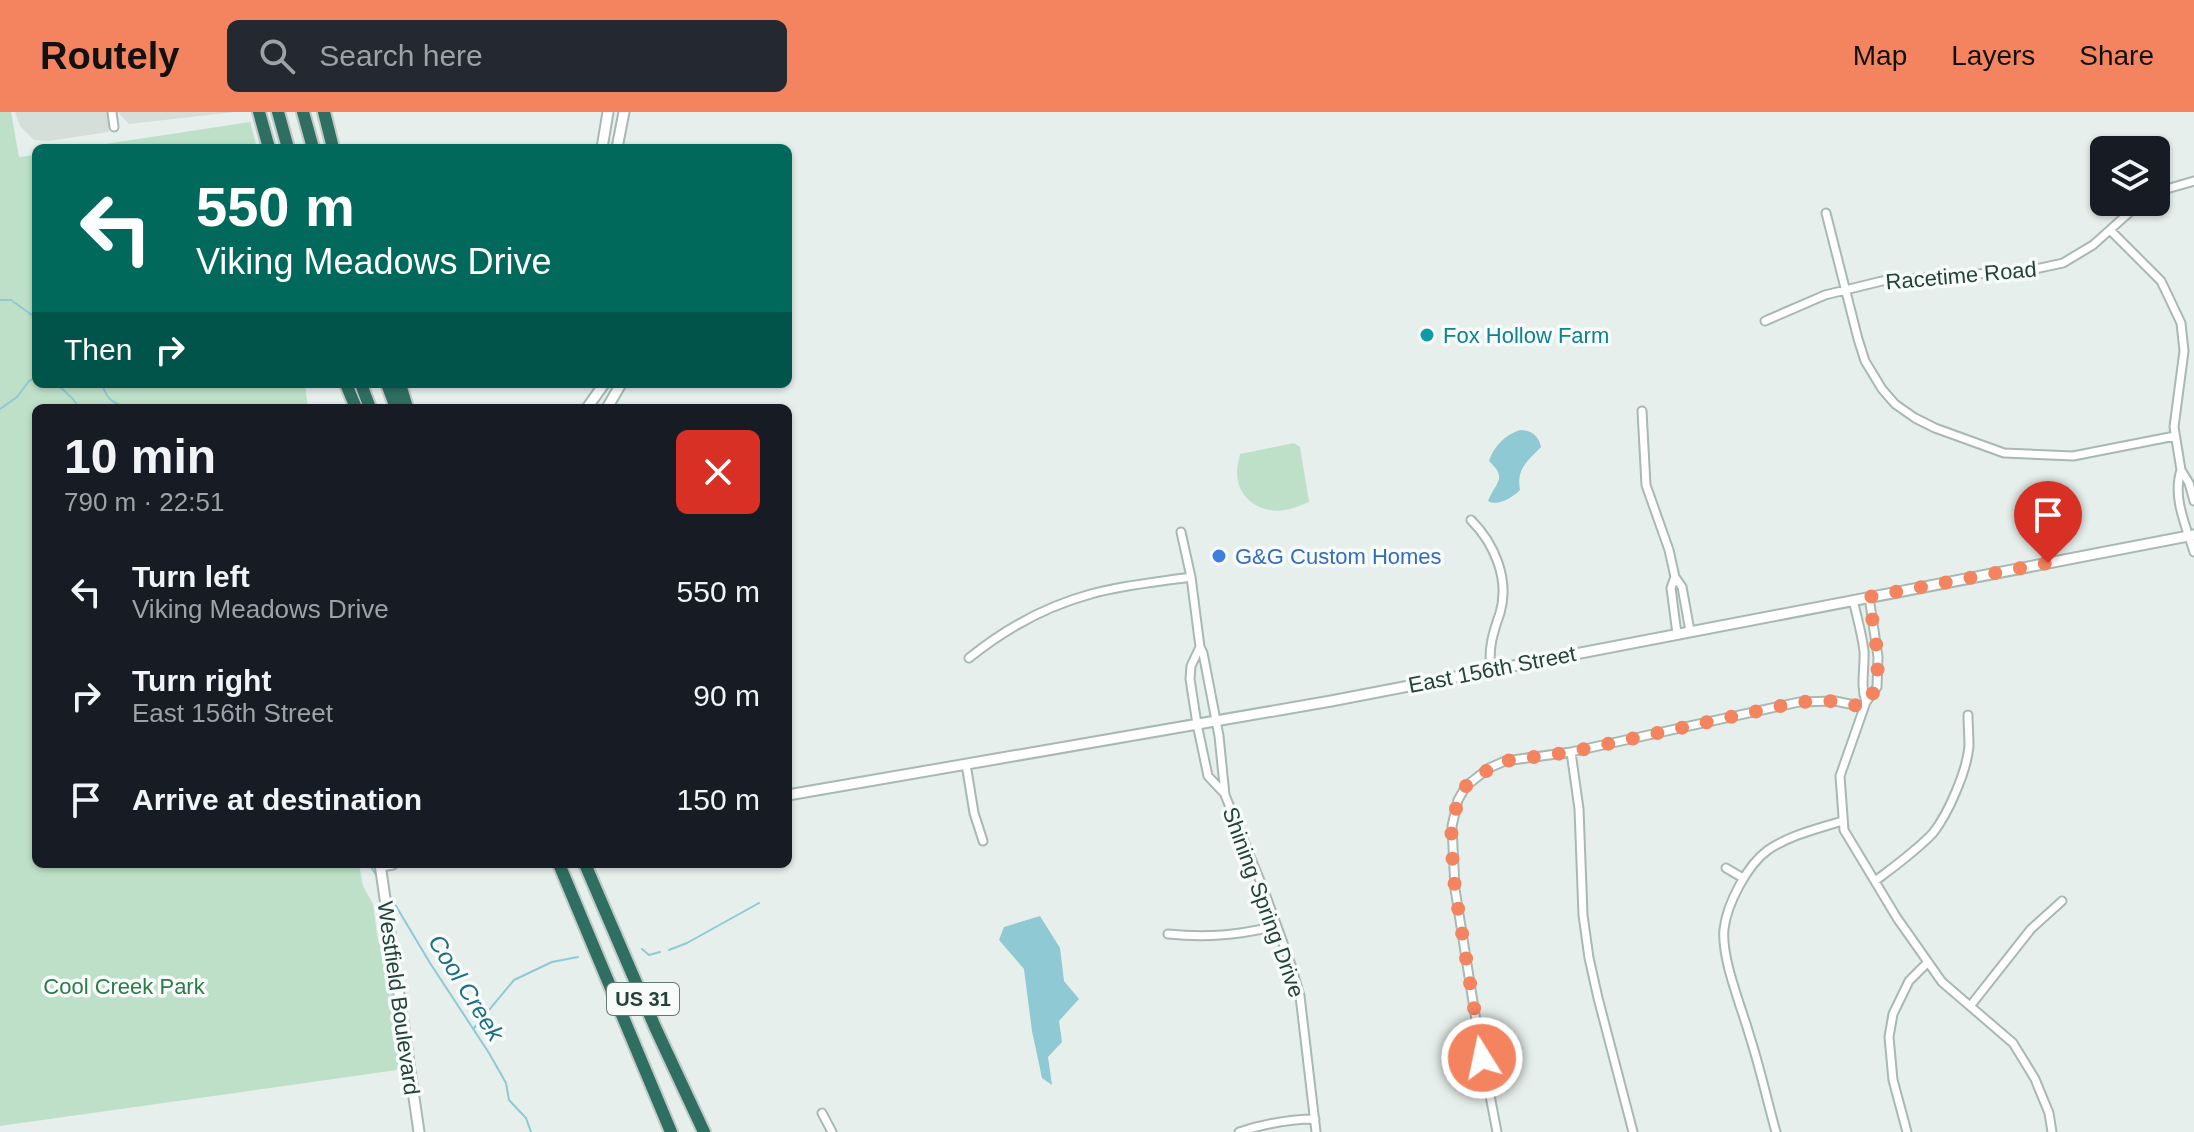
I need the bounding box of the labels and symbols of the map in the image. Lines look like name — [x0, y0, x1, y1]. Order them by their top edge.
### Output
street label: Racetime Road — [1884, 256, 2038, 295]
place label: Fox Hollow Farm — [1443, 323, 1609, 348]
marker: Fox Hollow Farm — [1418, 326, 1436, 344]
pin — [2014, 481, 2082, 563]
place label: G&G Custom Homes — [1235, 544, 1442, 569]
marker: G&G Custom Homes — [1210, 547, 1228, 565]
street label: East 156th Street — [1406, 641, 1578, 698]
street label: Shining Spring Drive — [1217, 804, 1310, 1001]
street label: Westfield Boulevard — [373, 900, 424, 1096]
water label: Cool Creek — [423, 930, 511, 1047]
park label: Cool Creek Park — [43, 974, 206, 999]
road number: US 31 — [607, 983, 679, 1015]
position arrow — [1440, 1016, 1524, 1100]

